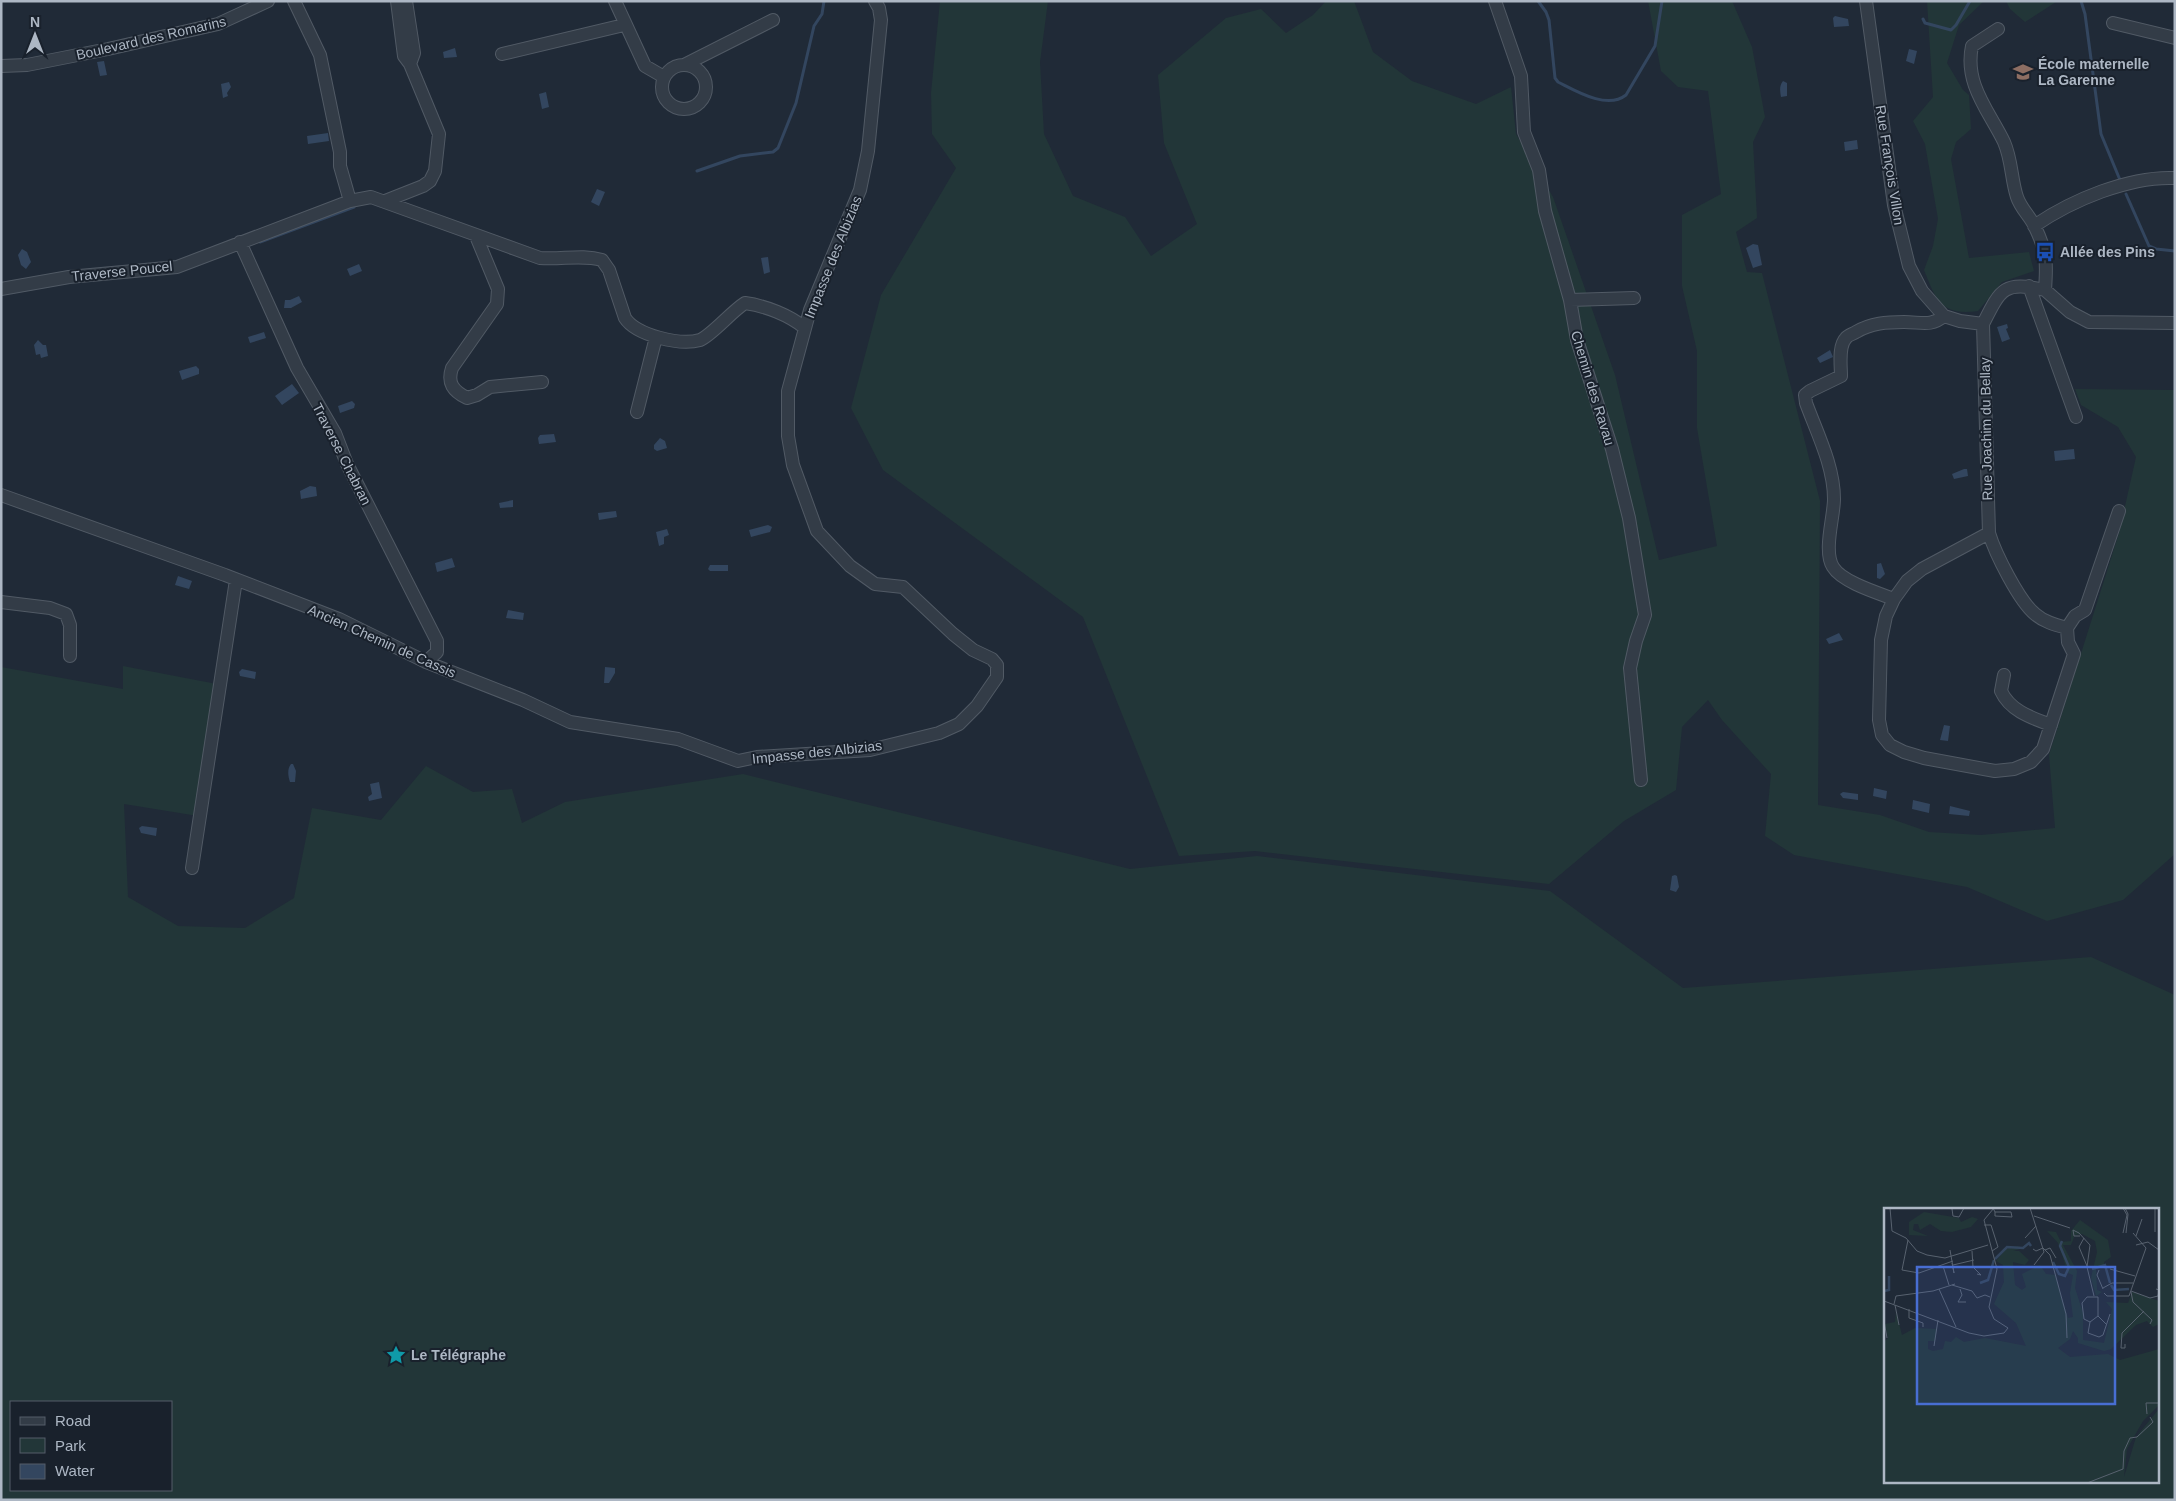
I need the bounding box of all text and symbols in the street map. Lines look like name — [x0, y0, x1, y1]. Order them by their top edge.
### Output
north arrow — [10, 10, 60, 60]
street label: Boulevard des Romarins — [75, 13, 227, 63]
text: N — [30, 14, 40, 30]
place label: École maternelle La Garenne — [2038, 56, 2149, 88]
school or university icon: École maternelle La Garenne — [2012, 61, 2034, 83]
street label: Rue François Villon — [1873, 104, 1907, 226]
street label: Impasse des Albizias — [801, 193, 865, 321]
bus stop icon: Allée des Pins — [2034, 241, 2056, 263]
place label: Allée des Pins — [2060, 244, 2155, 260]
street label: Traverse Poucel — [71, 258, 173, 284]
street label: Chemin des Ravau — [1568, 329, 1618, 447]
street label: Rue Joachim du Bellay — [1977, 357, 1995, 501]
street label: Traverse Chabran — [309, 400, 375, 508]
street label: Ancien Chemin de Cassis — [306, 601, 458, 681]
street label: Impasse des Albizias — [751, 737, 883, 767]
inset map — [1884, 1208, 2158, 1484]
place icon: Le Télégraphe — [385, 1344, 407, 1366]
place label: Le Télégraphe — [411, 1347, 506, 1363]
legend — [10, 1401, 172, 1491]
text: Road — [55, 1412, 91, 1429]
text: Park — [55, 1437, 86, 1454]
text: Water — [55, 1462, 94, 1479]

